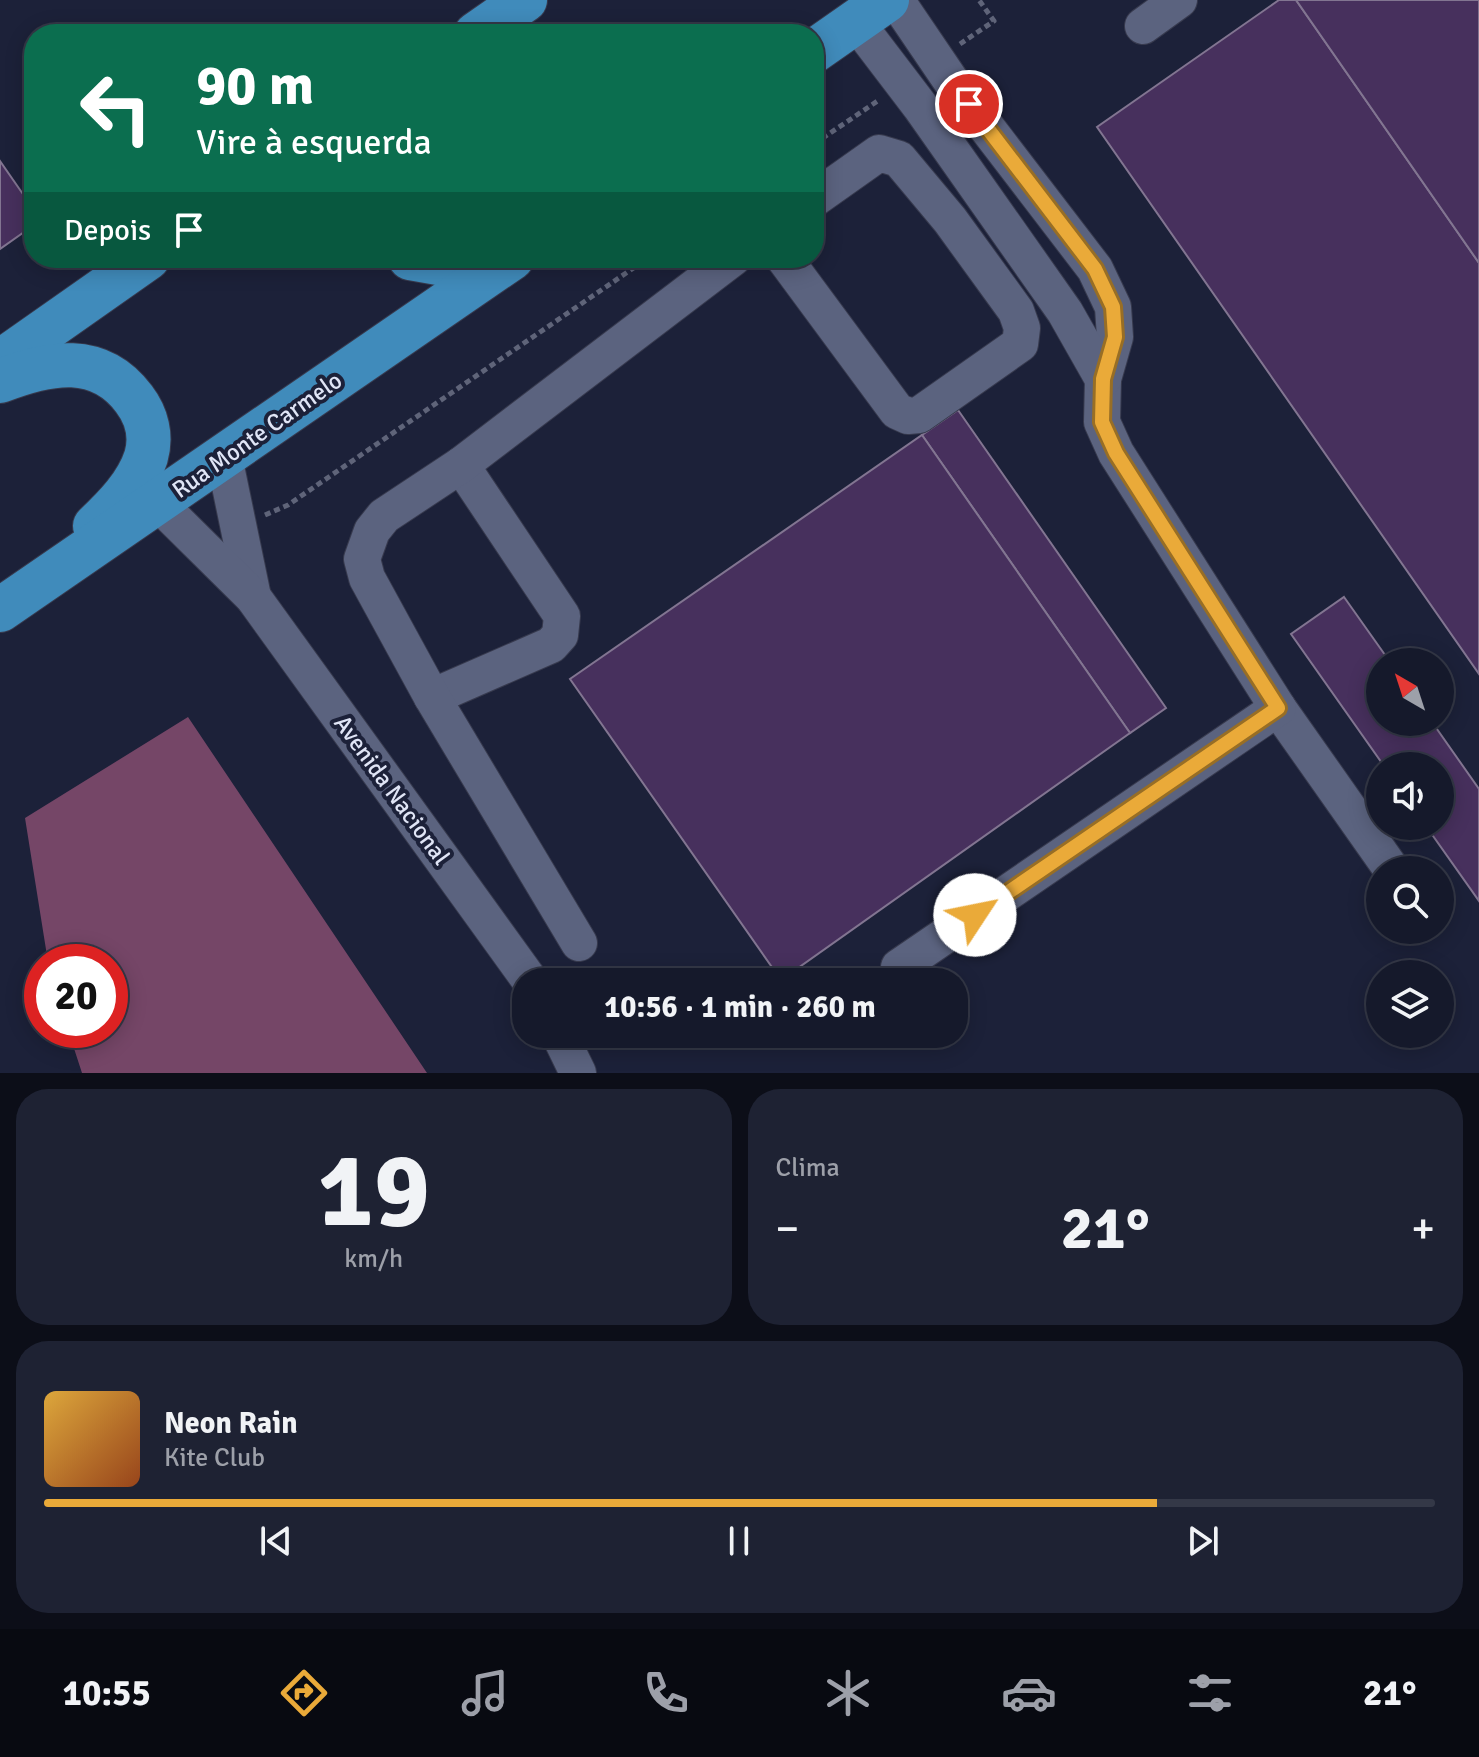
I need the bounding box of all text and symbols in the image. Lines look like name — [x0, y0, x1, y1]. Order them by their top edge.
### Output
text: 90 m — [196, 51, 314, 120]
icon: left — [64, 56, 168, 160]
pin — [935, 70, 1003, 138]
icon: arrive — [947, 82, 991, 126]
text: Vire à esquerda — [196, 120, 432, 165]
icon: arrive — [167, 208, 211, 252]
text: Depois — [64, 212, 151, 249]
street label: Rua Monte Carmelo — [166, 365, 348, 505]
north arrow — [1366, 648, 1454, 736]
map controls — [1366, 648, 1454, 1048]
street label: Avenida Nacional — [328, 709, 456, 871]
button: sound — [1366, 752, 1454, 840]
button: search — [1366, 856, 1454, 944]
position arrow — [933, 873, 1017, 957]
speed limit sign: 20 — [24, 944, 128, 1048]
button: layers — [1366, 960, 1454, 1048]
text: 10:56 · 1 min · 260 m — [604, 989, 876, 1026]
text: 19 — [318, 1127, 430, 1255]
text: Clima — [776, 1152, 840, 1184]
text: 21° — [1061, 1192, 1150, 1266]
text: − — [776, 1202, 799, 1256]
text: + — [1411, 1202, 1435, 1256]
text: km/h — [344, 1243, 403, 1275]
text: Neon Rain — [164, 1405, 298, 1442]
text: Kite Club — [164, 1442, 265, 1474]
icon: previous — [254, 1519, 298, 1563]
icon: pause — [717, 1519, 761, 1563]
icon: next — [1181, 1519, 1225, 1563]
icon: directions — [276, 1665, 332, 1721]
icon: music — [457, 1665, 513, 1721]
icon: phone — [638, 1665, 694, 1721]
icon: climate — [820, 1665, 876, 1721]
icon: car — [1001, 1665, 1057, 1721]
icon: filters — [1182, 1665, 1238, 1721]
text: 10:55 — [63, 1671, 151, 1716]
text: 21° — [1363, 1671, 1416, 1716]

